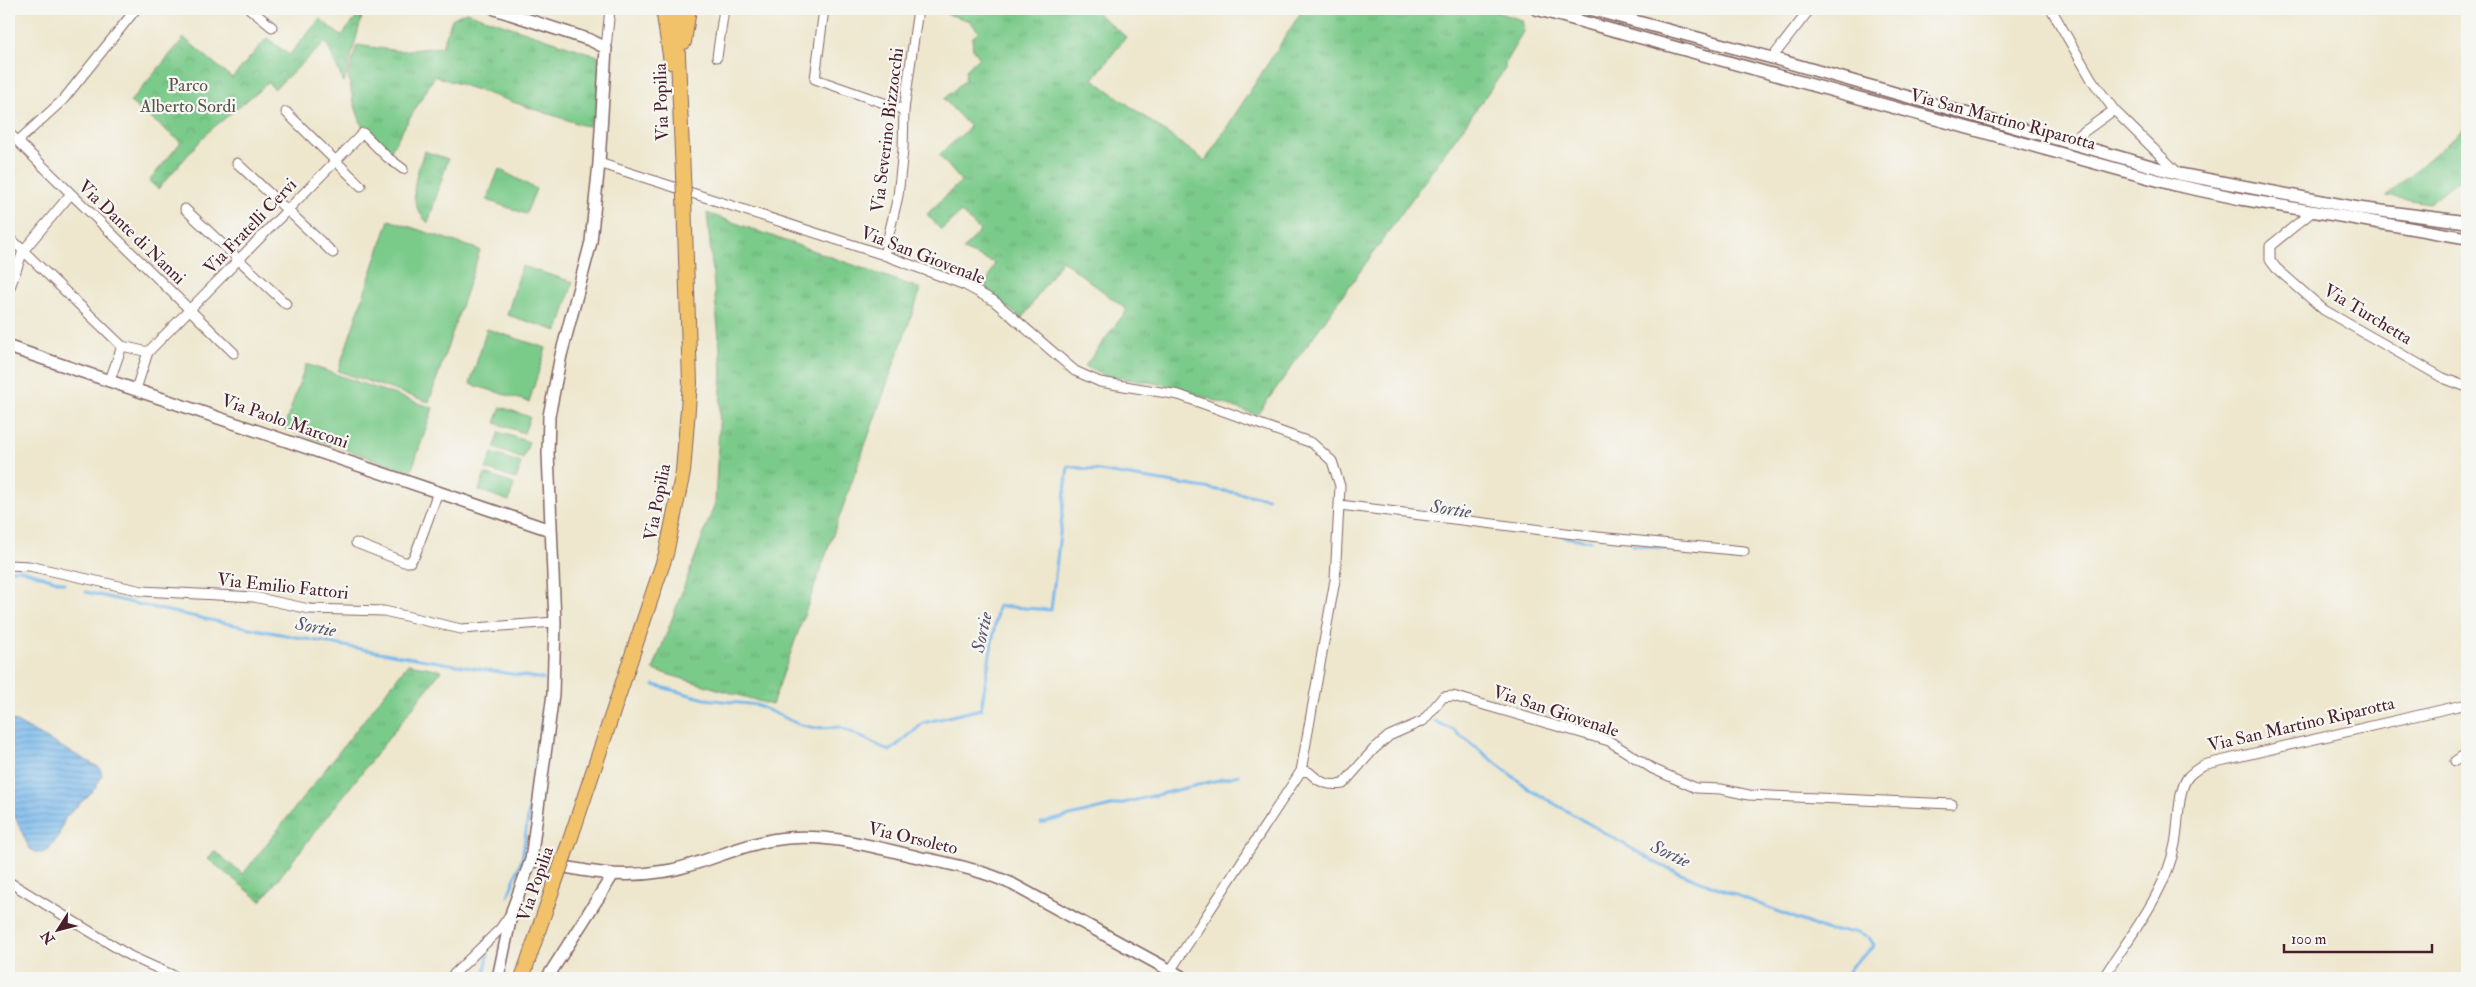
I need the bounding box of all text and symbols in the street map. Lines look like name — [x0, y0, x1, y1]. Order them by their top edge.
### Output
street label: Via Severino Bizzocchi — [866, 46, 909, 214]
street label: Via Popilia — [649, 62, 674, 141]
park label: Parco Alberto Sordi — [139, 74, 236, 118]
street label: Via San Martino Riparotta — [1907, 84, 2099, 156]
street label: Via Fratelli Cervi — [199, 173, 302, 279]
street label: Via Dante di Nanni — [73, 175, 190, 290]
street label: Via San Giovenale — [857, 221, 989, 290]
street label: Via Turchetta — [2319, 279, 2417, 350]
street label: Via Paolo Marconi — [218, 389, 352, 454]
street label: Via Popilia — [639, 461, 676, 543]
water label: Sortie — [1428, 494, 1473, 524]
street label: Via Emilio Fattori — [216, 568, 350, 605]
water label: Sortie — [966, 609, 998, 656]
water label: Sortie — [292, 611, 339, 643]
street label: Via San Giovenale — [1490, 680, 1622, 743]
street label: Via San Martino Riparotta — [2205, 692, 2397, 757]
street label: Via Orsoleto — [866, 817, 960, 860]
water label: Sortie — [1646, 834, 1695, 874]
street label: Via Popilia — [512, 843, 559, 925]
north arrow — [32, 904, 82, 954]
scale bar — [2284, 922, 2431, 954]
text: N — [37, 927, 59, 948]
text: 100 m — [2291, 930, 2327, 949]

